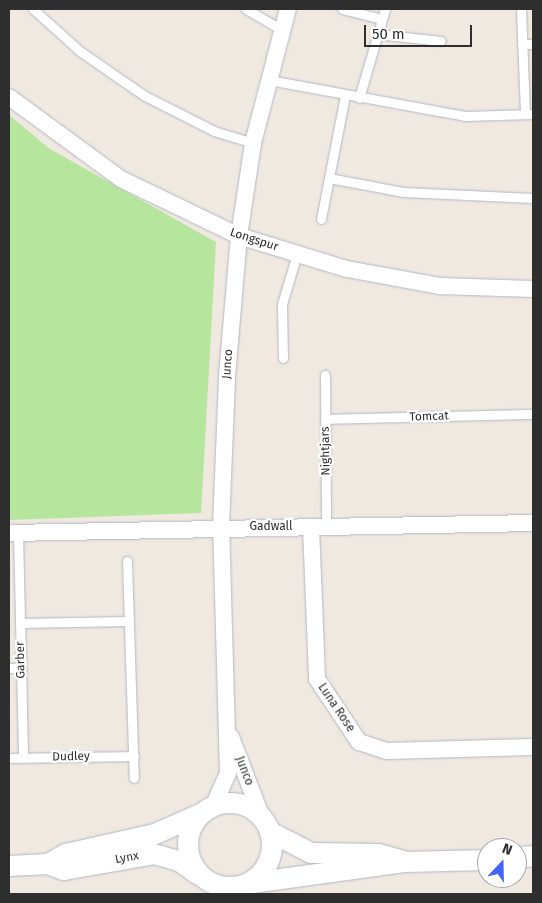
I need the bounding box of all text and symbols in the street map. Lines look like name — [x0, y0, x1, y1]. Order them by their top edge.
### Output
scale bar — [367, 15, 474, 47]
text: 50 m — [372, 25, 405, 43]
street label: Longspur — [228, 225, 280, 255]
street label: Junco — [220, 348, 236, 380]
street label: Tomcat — [409, 409, 449, 425]
street label: Nightjars — [318, 426, 334, 476]
street label: Gadwall — [249, 520, 293, 534]
street label: Garber — [13, 641, 29, 679]
street label: Luna Rose — [314, 681, 358, 735]
street label: Dudley — [52, 749, 90, 765]
street label: Junco — [232, 754, 256, 788]
north arrow — [477, 838, 527, 888]
text: N — [500, 840, 515, 859]
street label: Lynx — [114, 849, 140, 867]

